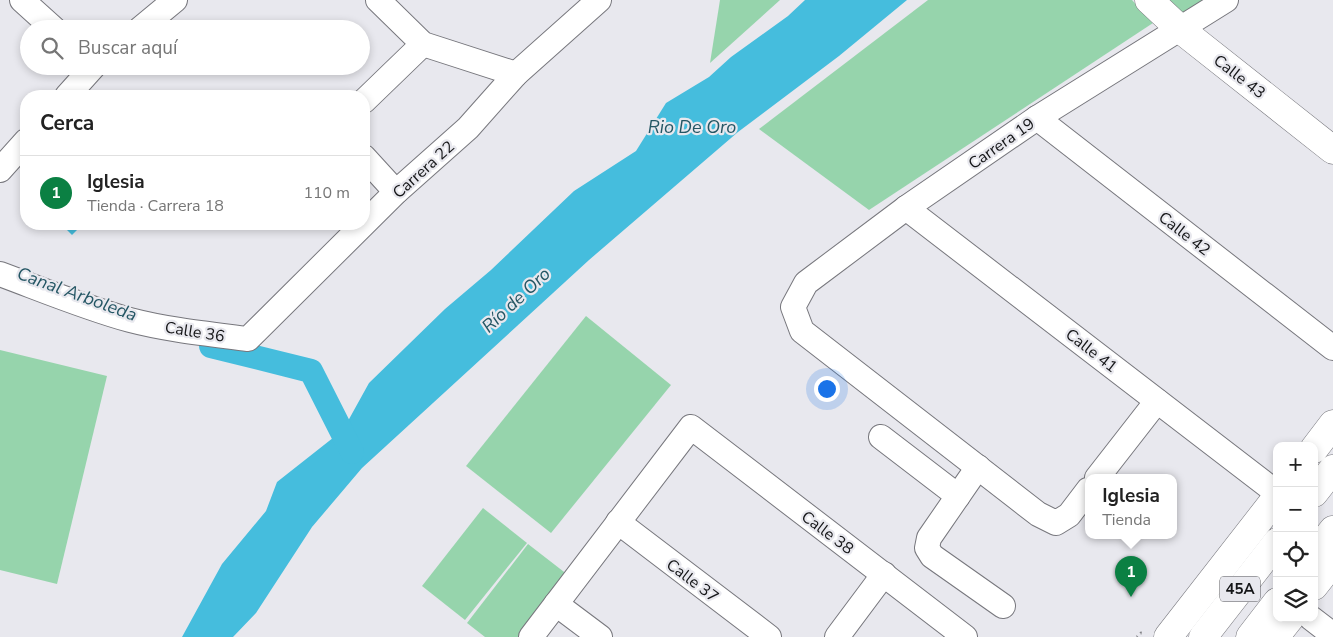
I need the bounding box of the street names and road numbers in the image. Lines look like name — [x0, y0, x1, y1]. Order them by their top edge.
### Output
street label: Calle 43 — [1209, 50, 1270, 104]
street label: Carrera 19 — [964, 113, 1039, 175]
street label: Carrera 22 — [388, 136, 459, 203]
street label: Calle 42 — [1154, 207, 1215, 261]
street label: Calle 36 — [163, 316, 226, 348]
street label: Calle 41 — [1061, 324, 1122, 378]
street label: Calle 38 — [797, 506, 858, 560]
street label: Calle 37 — [662, 554, 723, 608]
road number: 45A — [1220, 576, 1260, 602]

